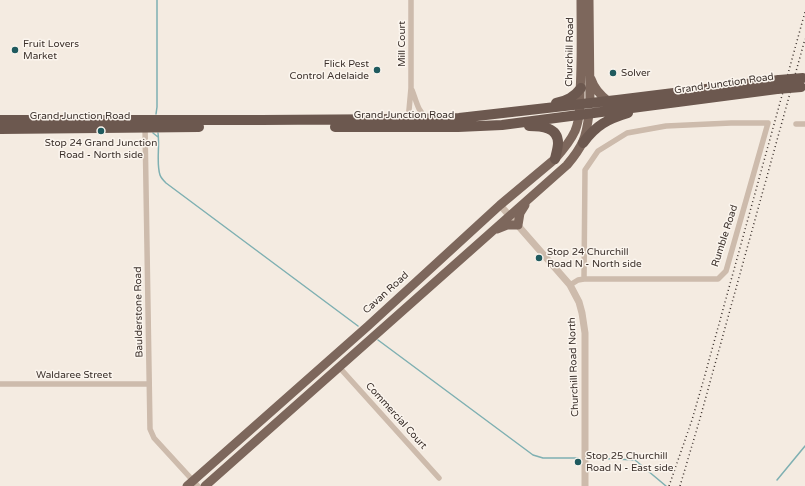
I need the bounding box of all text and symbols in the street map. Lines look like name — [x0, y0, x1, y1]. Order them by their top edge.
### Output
street label: Churchill Road — [563, 17, 577, 87]
street label: Mill Court — [396, 21, 408, 67]
place label: Fruit Lovers Market — [23, 38, 79, 62]
marker: Fruit Lovers Market — [10, 45, 20, 55]
place label: Flick Pest Control Adelaide — [290, 58, 369, 82]
marker: Flick Pest Control Adelaide — [372, 65, 382, 75]
place label: Solver — [621, 67, 650, 79]
marker: Solver — [608, 68, 618, 78]
street label: Grand Junction Road — [673, 71, 775, 97]
street label: Grand Junction Road — [354, 109, 454, 121]
street label: Grand Junction Road — [30, 110, 130, 122]
marker: Stop 24 Grand Junction Road - North side — [96, 126, 106, 136]
place label: Stop 24 Grand Junction Road - North side — [45, 137, 157, 160]
street label: Rumble Road — [709, 203, 741, 269]
place label: Stop 24 Churchill Road N - North side — [547, 246, 642, 270]
marker: Stop 24 Churchill Road N - North side — [534, 253, 544, 263]
street label: Baulderstone Road — [132, 266, 146, 358]
street label: Cavan Road — [361, 269, 411, 317]
street label: Churchill Road North — [566, 317, 582, 417]
street label: Waldaree Street — [36, 369, 112, 381]
street label: Commercial Court — [363, 380, 429, 452]
place label: Stop 25 Churchill Road N - East side — [586, 450, 673, 474]
marker: Stop 25 Churchill Road N - East side — [573, 457, 583, 467]

